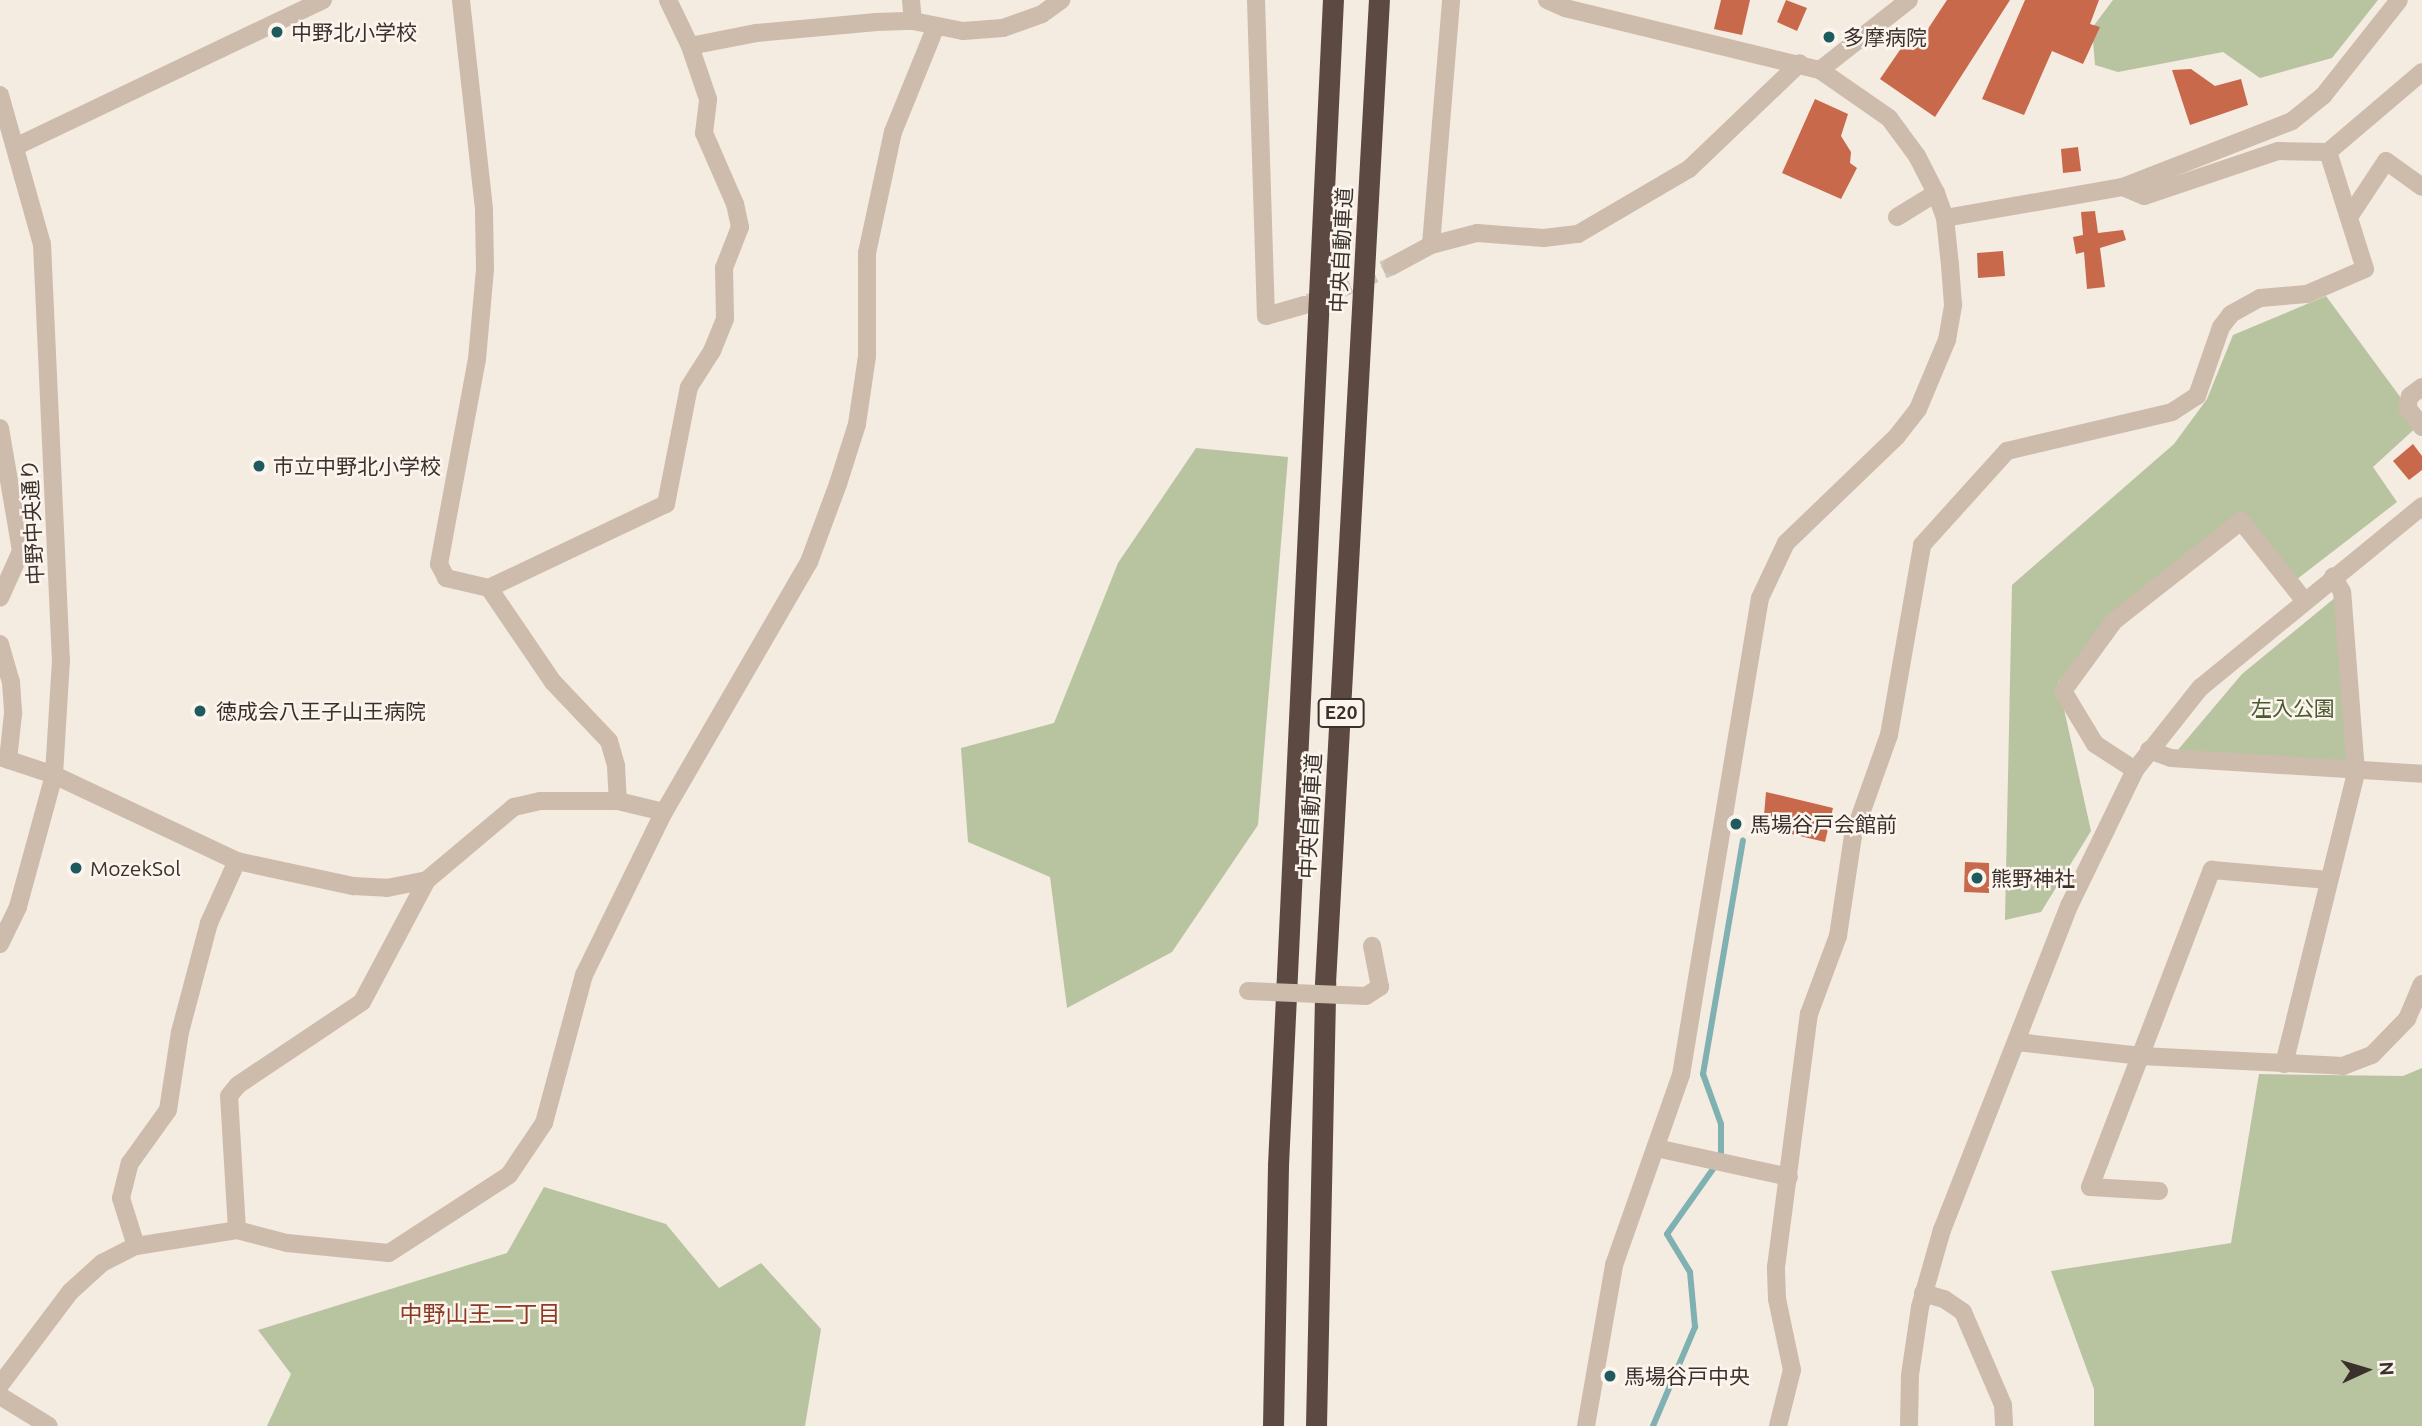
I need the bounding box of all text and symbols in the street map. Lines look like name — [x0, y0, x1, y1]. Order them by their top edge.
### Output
place label: 中野北小学校 — [291, 19, 417, 45]
marker: 中野北小学校 — [269, 24, 285, 40]
place label: 多摩病院 — [1843, 24, 1927, 50]
marker: 多摩病院 — [1821, 29, 1837, 45]
street label: 中央自動車道 — [1325, 186, 1357, 314]
place label: 市立中野北小学校 — [273, 453, 441, 479]
street label: 中野中央通り — [16, 458, 48, 586]
marker: 市立中野北小学校 — [251, 458, 267, 474]
park label: 左入公園 — [2251, 695, 2335, 721]
place label: 徳成会八王子山王病院 — [216, 698, 426, 724]
road number: E20 — [1316, 698, 1366, 728]
marker: 徳成会八王子山王病院 — [190, 701, 210, 721]
street label: 中央自動車道 — [1294, 752, 1326, 880]
place label: 馬場谷戸会館前 — [1750, 811, 1897, 837]
marker: 馬場谷戸会館前 — [1728, 816, 1744, 832]
place label: MozekSol — [90, 855, 181, 881]
marker: MozekSol — [68, 860, 84, 876]
place label: 熊野神社 — [1991, 865, 2075, 891]
marker: 熊野神社 — [1969, 870, 1985, 886]
district label: 中野山王二丁目 — [400, 1300, 560, 1328]
north arrow — [2331, 1335, 2401, 1405]
text: N — [2375, 1361, 2398, 1376]
place label: 馬場谷戸中央 — [1624, 1363, 1750, 1389]
marker: 馬場谷戸中央 — [1602, 1368, 1618, 1384]

